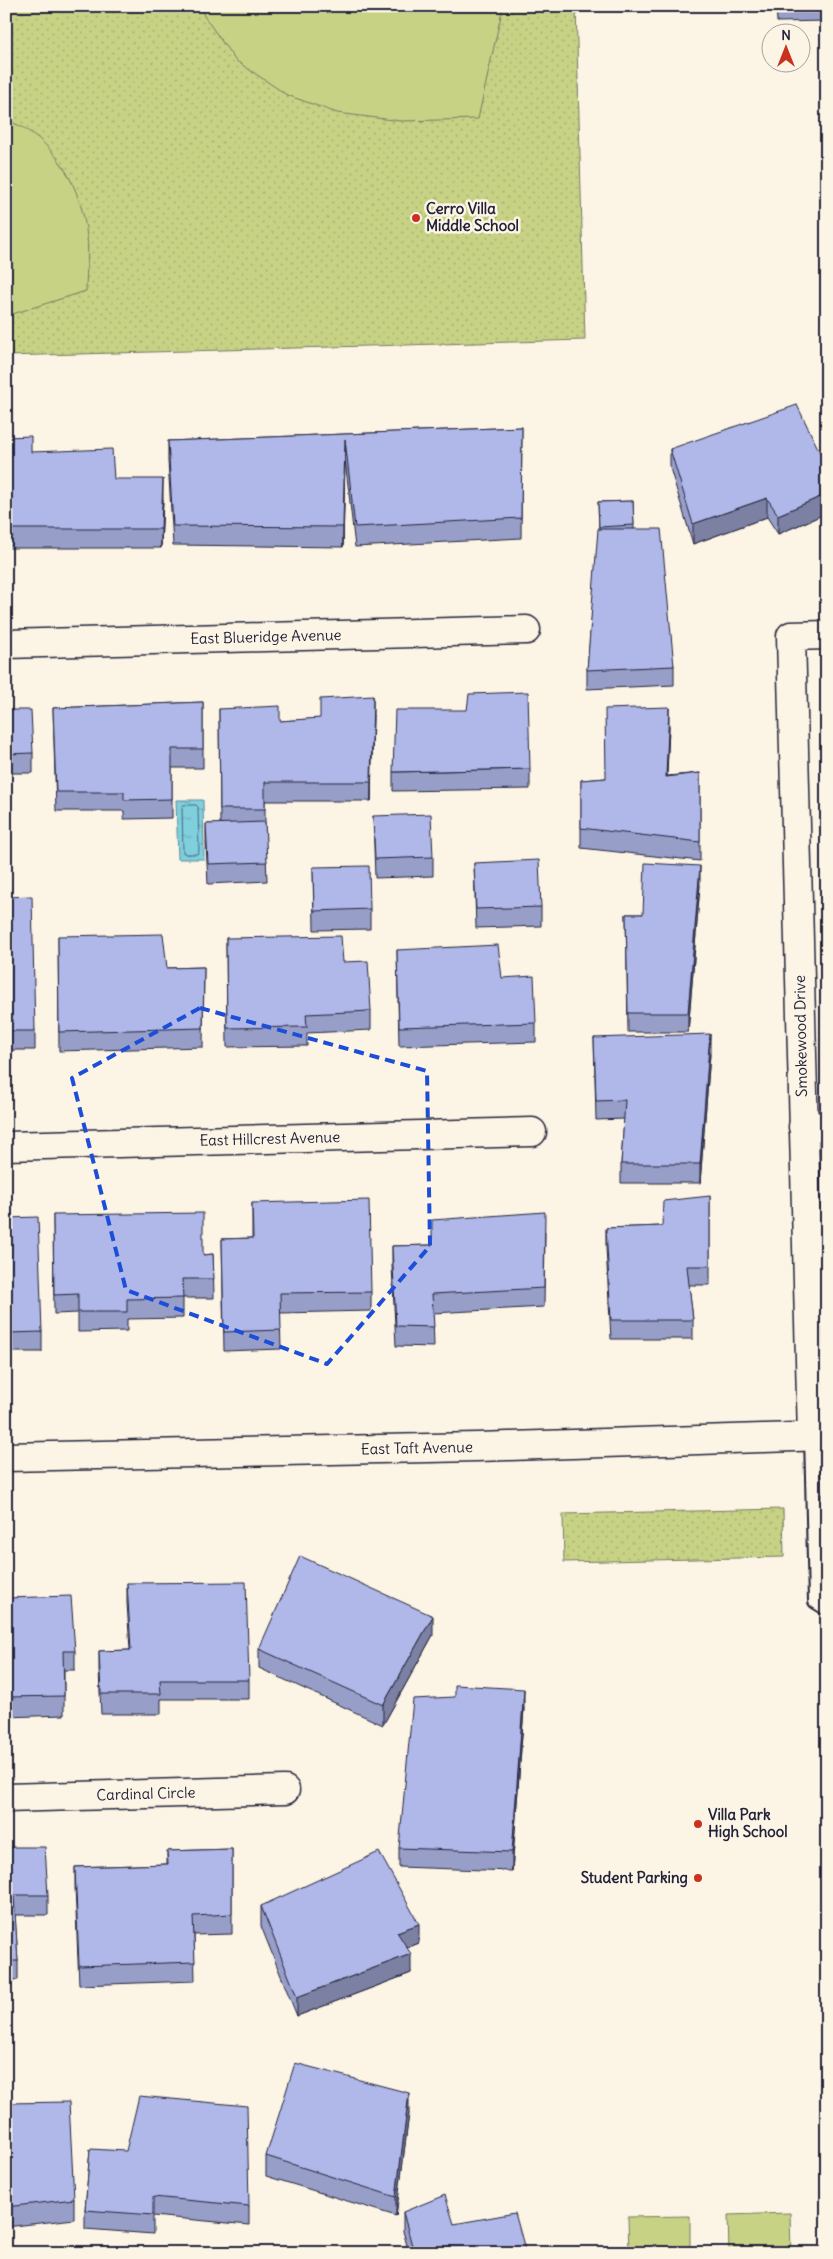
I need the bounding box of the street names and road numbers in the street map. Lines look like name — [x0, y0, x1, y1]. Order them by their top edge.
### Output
street label: East Blueridge Avenue — [190, 625, 342, 648]
street label: Smokewood Drive — [790, 975, 811, 1097]
street label: East Hillcrest Avenue — [199, 1127, 341, 1150]
street label: East Taft Avenue — [361, 1437, 473, 1458]
street label: Cardinal Circle — [96, 1783, 196, 1804]

